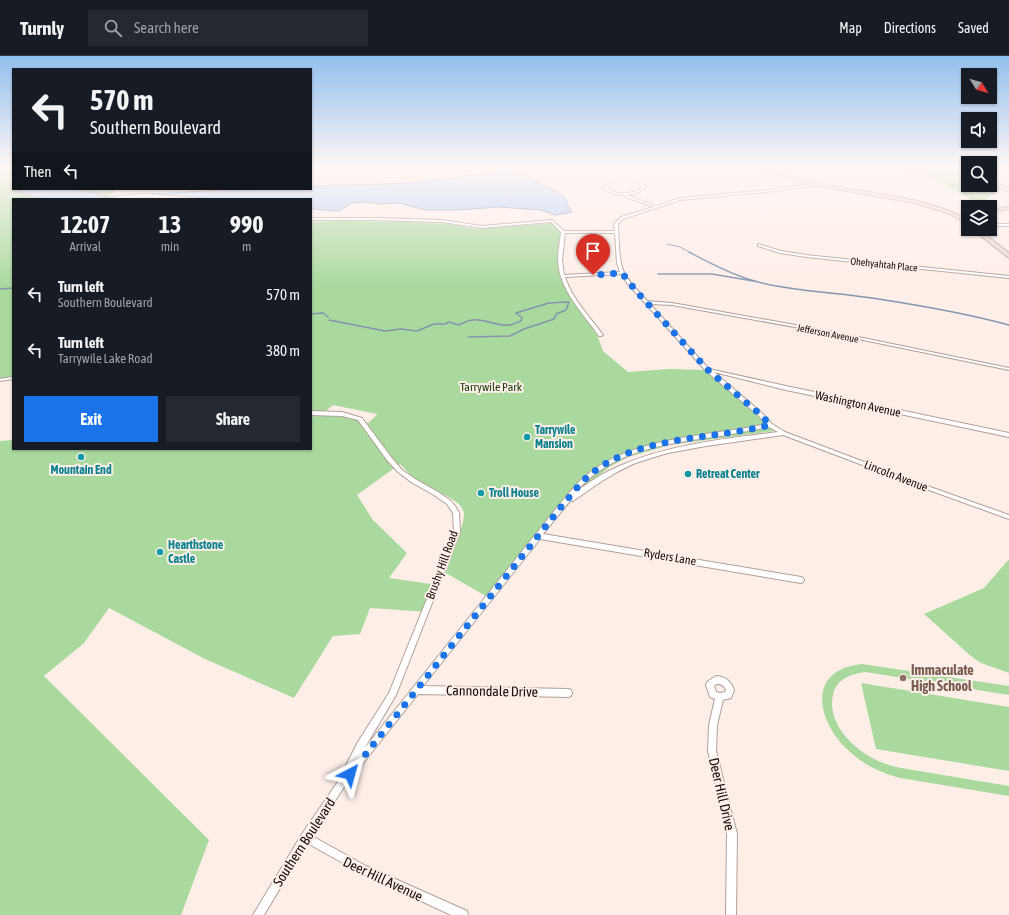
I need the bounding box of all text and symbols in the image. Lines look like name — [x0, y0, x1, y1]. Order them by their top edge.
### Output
search box — [88, 10, 368, 46]
text: Turnly — [20, 17, 64, 39]
icon: search — [102, 17, 124, 39]
text: Search here — [134, 19, 199, 36]
text: Map — [839, 20, 862, 36]
text: Directions — [884, 20, 936, 36]
text: Saved — [958, 20, 989, 36]
north arrow — [961, 68, 997, 104]
map controls — [961, 68, 997, 236]
icon: left — [24, 84, 76, 136]
text: 570 m — [90, 84, 153, 116]
button: sound — [961, 112, 997, 148]
text: Southern Boulevard — [90, 117, 221, 138]
button: search — [961, 156, 997, 192]
icon: left — [60, 160, 82, 182]
text: Then — [24, 163, 52, 180]
button: layers — [961, 200, 997, 236]
text: 12:07 — [60, 211, 110, 238]
text: 13 — [159, 211, 181, 238]
text: 990 — [230, 211, 264, 238]
pin — [576, 234, 610, 275]
text: Arrival — [69, 239, 101, 254]
text: min — [161, 239, 179, 254]
text: m — [242, 239, 251, 254]
icon: arrive — [582, 240, 604, 262]
street label: Ohehyahtah Place — [850, 255, 919, 274]
text: Turn left — [58, 278, 104, 295]
icon: left — [24, 283, 46, 305]
text: 570 m — [266, 286, 300, 303]
text: Southern Boulevard — [58, 295, 153, 310]
street label: Jefferson Avenue — [796, 322, 860, 345]
text: Turn left — [58, 334, 104, 351]
icon: left — [24, 339, 46, 361]
text: 380 m — [266, 342, 300, 359]
text: Tarrywile Lake Road — [58, 351, 153, 366]
park label: Tarrywile Park — [460, 380, 523, 394]
street label: Washington Avenue — [814, 388, 902, 420]
button: Exit — [24, 396, 158, 442]
button: Share — [166, 396, 300, 442]
place label: Tarrywile Mansion — [535, 423, 576, 451]
marker: Tarrywile Mansion — [522, 432, 532, 442]
marker: Mountain End — [76, 452, 86, 462]
street label: Lincoln Avenue — [862, 457, 930, 495]
place label: Mountain End — [50, 463, 112, 477]
place label: Retreat Center — [696, 467, 760, 481]
marker: Retreat Center — [683, 469, 693, 479]
place label: Troll House — [489, 486, 539, 500]
marker: Troll House — [476, 488, 486, 498]
street label: Brushy Hill Road — [423, 529, 461, 601]
place label: Hearthstone Castle — [168, 538, 224, 566]
street label: Ryders Lane — [643, 546, 697, 568]
marker: Hearthstone Castle — [155, 547, 165, 557]
place label: Immaculate High School — [911, 662, 974, 694]
marker: Immaculate High School — [898, 673, 908, 683]
street label: Cannondale Drive — [446, 682, 538, 700]
position arrow — [329, 753, 371, 795]
street label: Deer Hill Drive — [706, 756, 738, 832]
street label: Southern Boulevard — [270, 795, 338, 889]
street label: Deer Hill Avenue — [341, 854, 425, 904]

